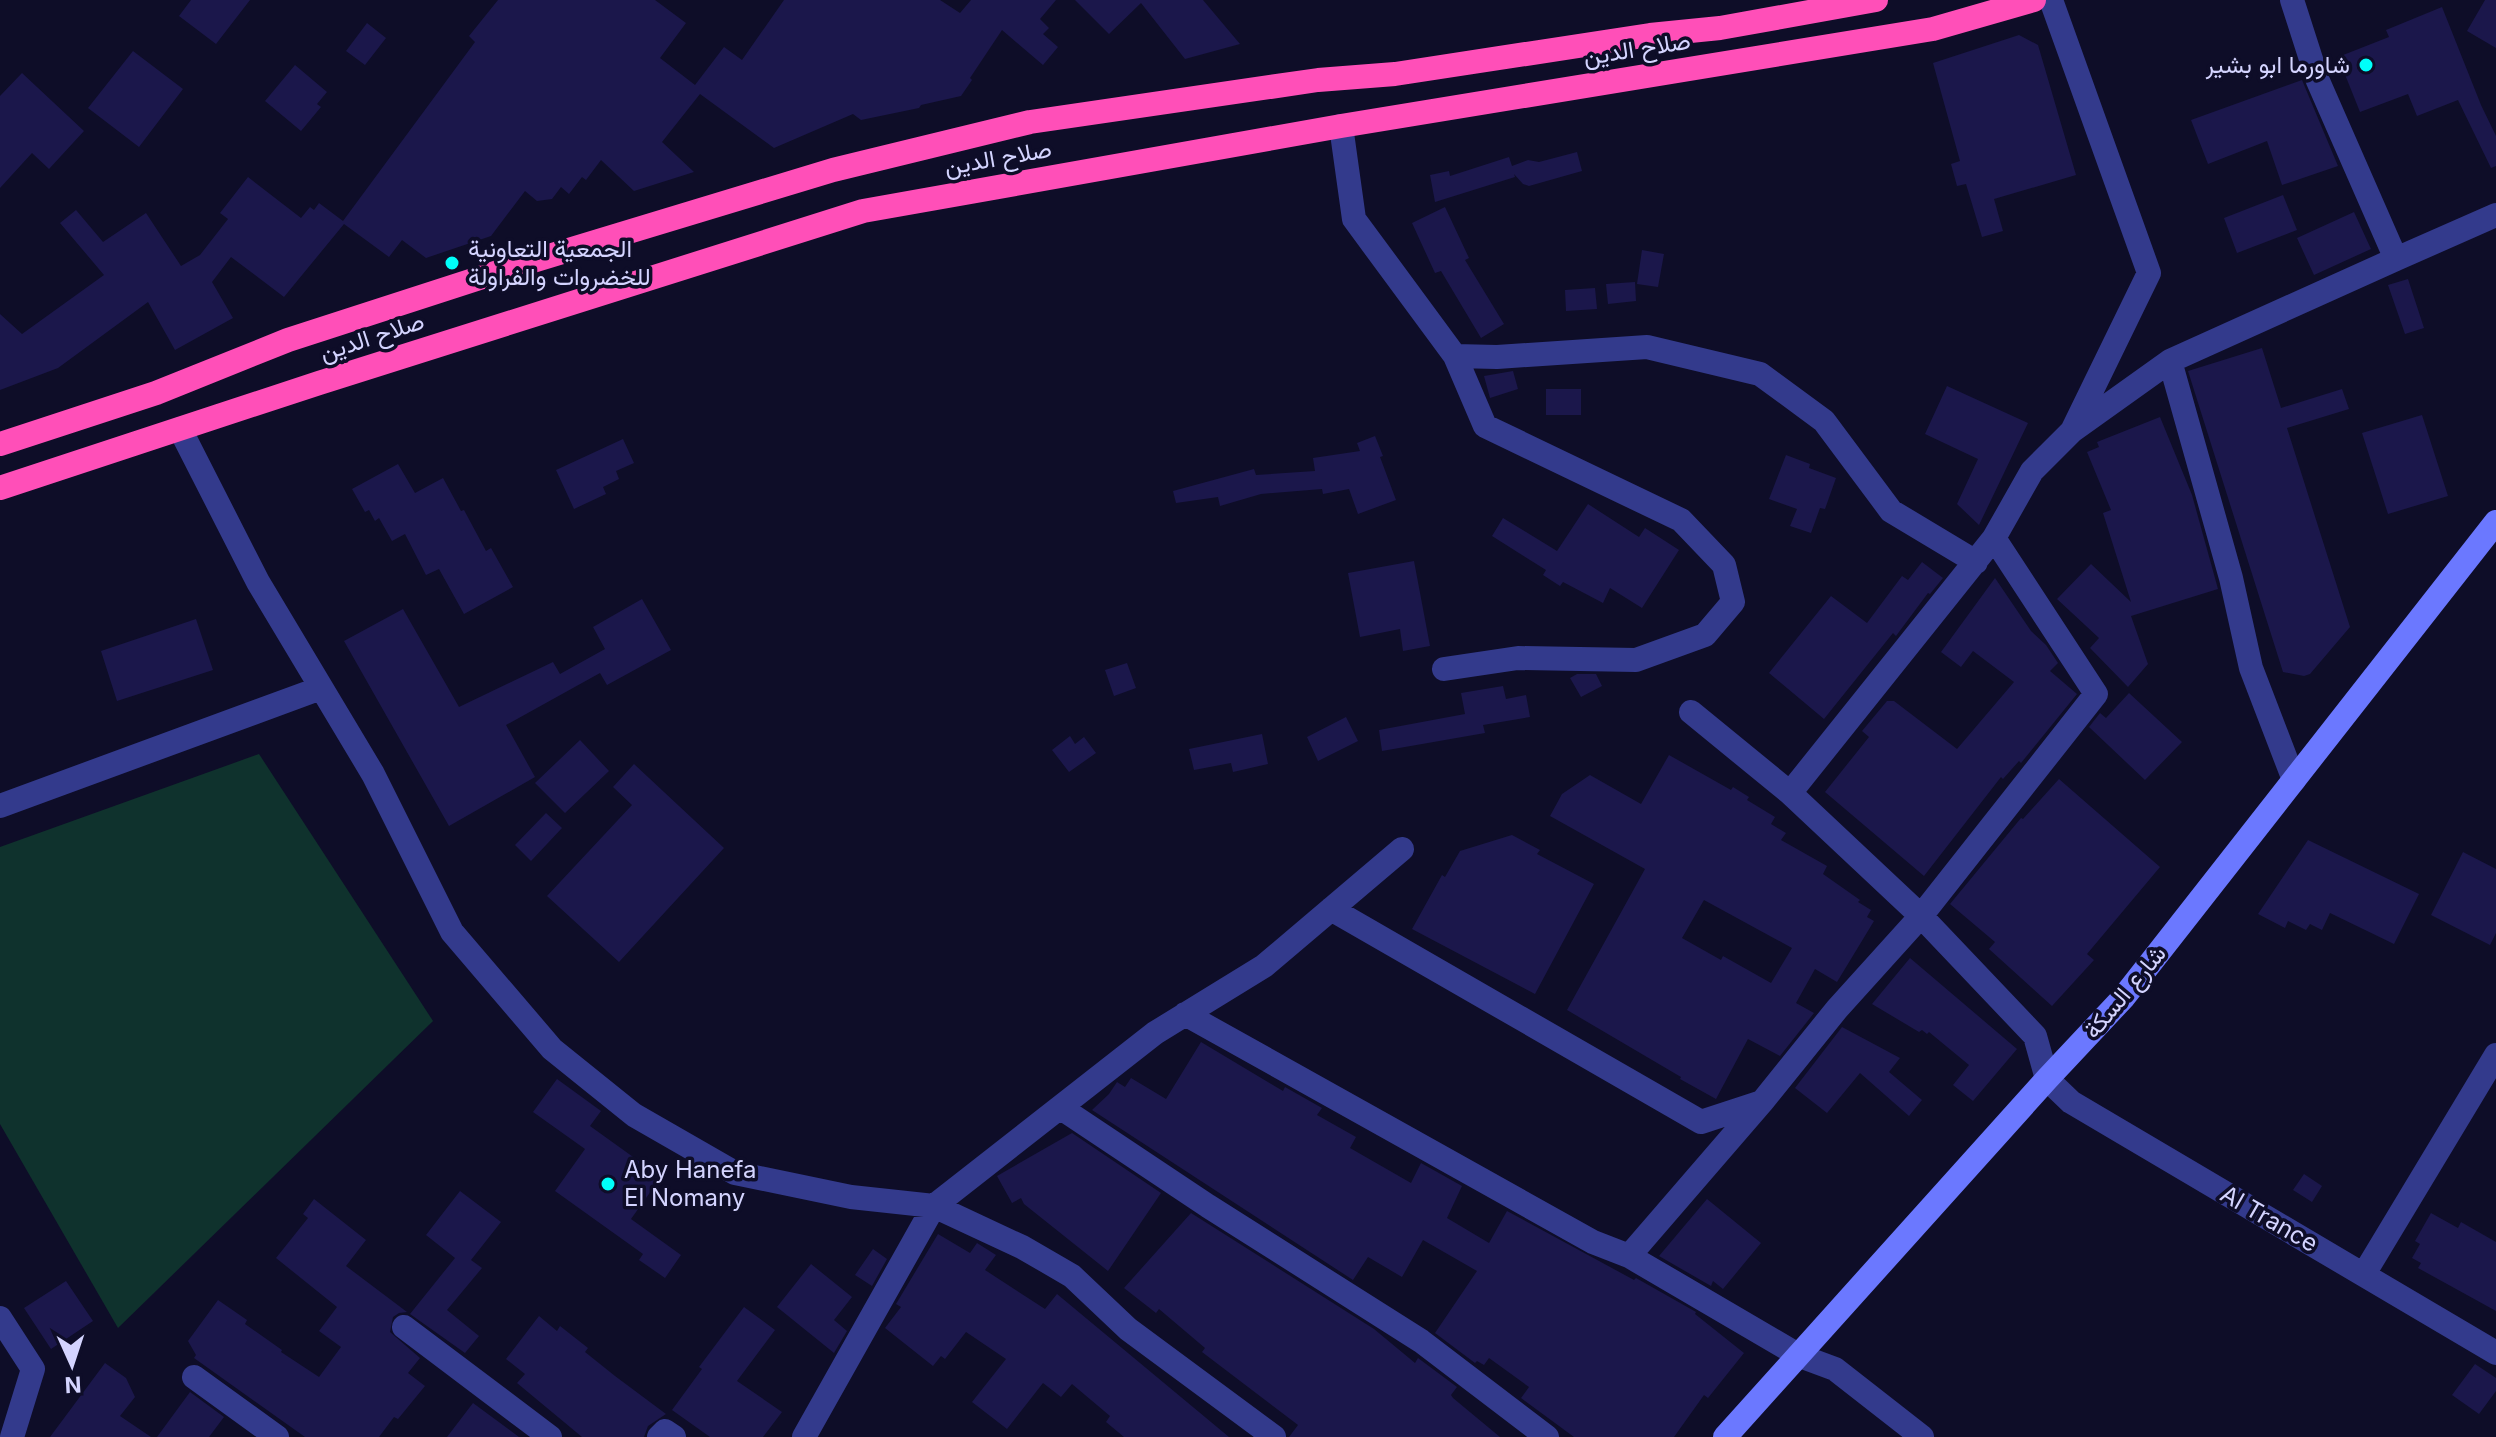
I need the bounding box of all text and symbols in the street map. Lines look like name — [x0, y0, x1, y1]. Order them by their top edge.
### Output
street label: صلاح الدين — [1581, 26, 1693, 73]
place label: شاورما ابو بشير — [2205, 50, 2350, 80]
marker: شاورما ابو بشير — [2357, 56, 2375, 74]
street label: صلاح الدين — [942, 134, 1054, 183]
place label: الجمعية التعاونية للخضروات والفراولة — [468, 234, 651, 292]
marker: الجمعية التعاونية للخضروات والفراولة — [443, 254, 461, 272]
street label: صلاح الدين — [316, 306, 428, 369]
street label: شارع السكة — [2077, 939, 2173, 1045]
place label: Aby Hanefa El Nomany — [624, 1155, 757, 1212]
marker: Aby Hanefa El Nomany — [599, 1175, 617, 1193]
street label: Al Trance — [2215, 1179, 2323, 1258]
north arrow — [32, 1325, 112, 1405]
text: N — [64, 1372, 82, 1398]

